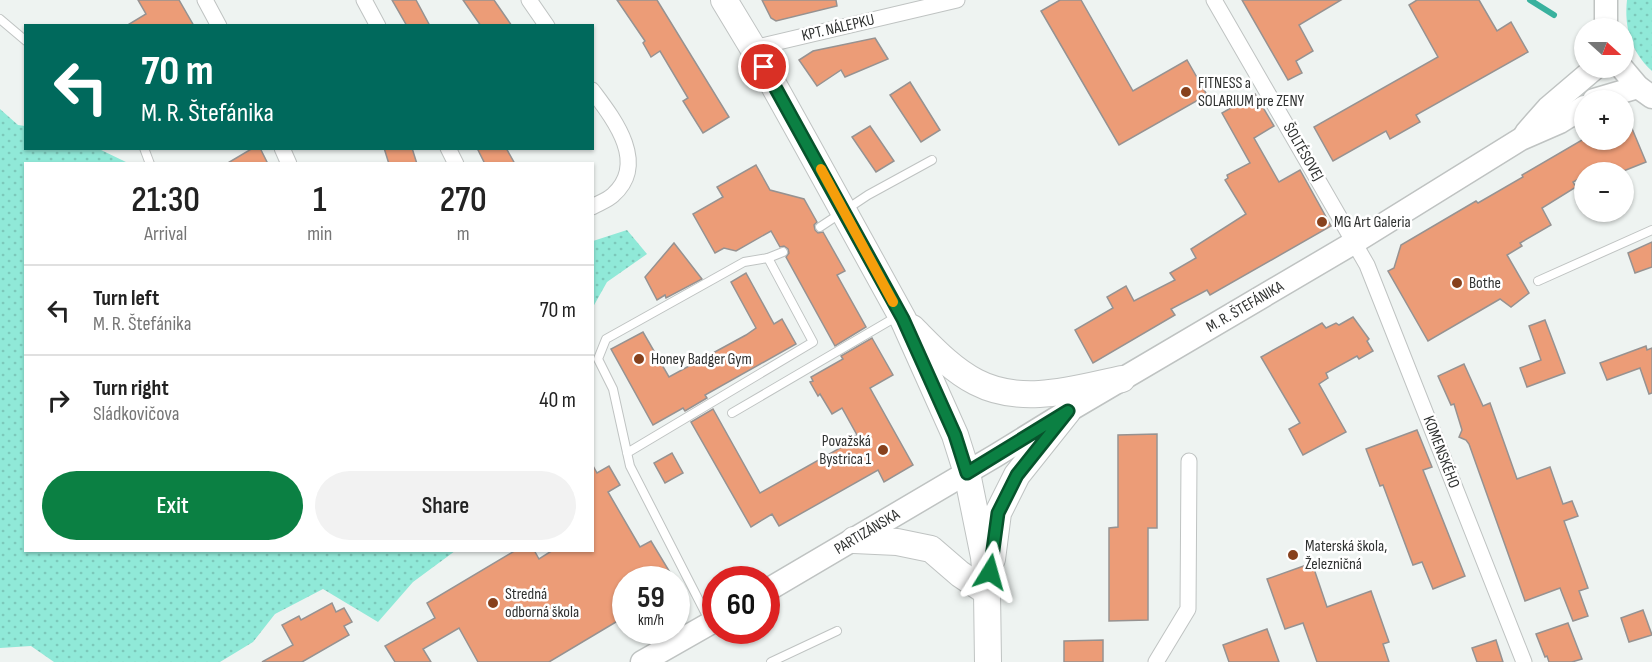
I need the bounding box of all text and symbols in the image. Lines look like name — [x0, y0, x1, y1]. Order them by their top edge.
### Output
street label: KPT. NÁLEPKU — [800, 10, 876, 46]
north arrow — [1574, 18, 1634, 78]
map controls — [1574, 18, 1634, 222]
pin — [738, 41, 789, 92]
text: 70 m — [141, 46, 214, 97]
icon: left — [42, 48, 120, 126]
icon: arrive — [747, 50, 780, 83]
place label: FITNESS a SOLARIUM pre ZENY — [1198, 74, 1305, 111]
marker: FITNESS a SOLARIUM pre ZENY — [1179, 85, 1193, 99]
button: + — [1574, 90, 1634, 150]
text: M. R. Štefánika — [141, 97, 274, 129]
street label: ŠOLTÉSOVEJ — [1279, 119, 1327, 185]
button: − — [1574, 162, 1634, 222]
text: 21:30 — [131, 179, 200, 222]
text: 1 — [313, 179, 327, 222]
text: 270 — [440, 179, 487, 222]
place label: MG Art Galeria — [1334, 213, 1411, 232]
marker: MG Art Galeria — [1315, 215, 1329, 229]
text: Arrival — [144, 222, 187, 246]
text: min — [307, 222, 332, 246]
text: m — [457, 222, 470, 246]
place label: Bothe — [1469, 274, 1501, 293]
marker: Bothe — [1450, 276, 1464, 290]
street label: M. R. ŠTEFÁNIKA — [1203, 277, 1287, 337]
text: Turn left — [93, 285, 159, 312]
icon: left — [42, 294, 75, 327]
text: 70 m — [540, 297, 576, 324]
text: M. R. Štefánika — [93, 312, 191, 336]
place label: Honey Badger Gym — [651, 350, 752, 369]
marker: Honey Badger Gym — [632, 352, 646, 366]
text: Turn right — [93, 375, 169, 402]
icon: right — [42, 384, 75, 417]
text: 40 m — [539, 387, 576, 414]
text: Sládkovičova — [93, 402, 179, 426]
street label: KOMENSKÉHO — [1419, 413, 1463, 491]
place label: Považská Bystrica 1 — [819, 432, 871, 469]
marker: Považská Bystrica 1 — [876, 443, 890, 457]
button: Exit — [42, 471, 303, 540]
button: Share — [315, 471, 576, 540]
street label: PARTIZÁNSKA — [831, 505, 903, 559]
place label: Materská škola, Železničná — [1305, 537, 1387, 574]
position arrow — [958, 540, 1022, 604]
marker: Materská škola, Železničná — [1286, 548, 1300, 562]
speed limit sign: 60 — [702, 566, 780, 644]
text: 59 — [637, 580, 665, 616]
place label: Stredná odborná škola — [505, 585, 579, 622]
marker: Stredná odborná škola — [486, 596, 500, 610]
text: km/h — [638, 611, 664, 630]

